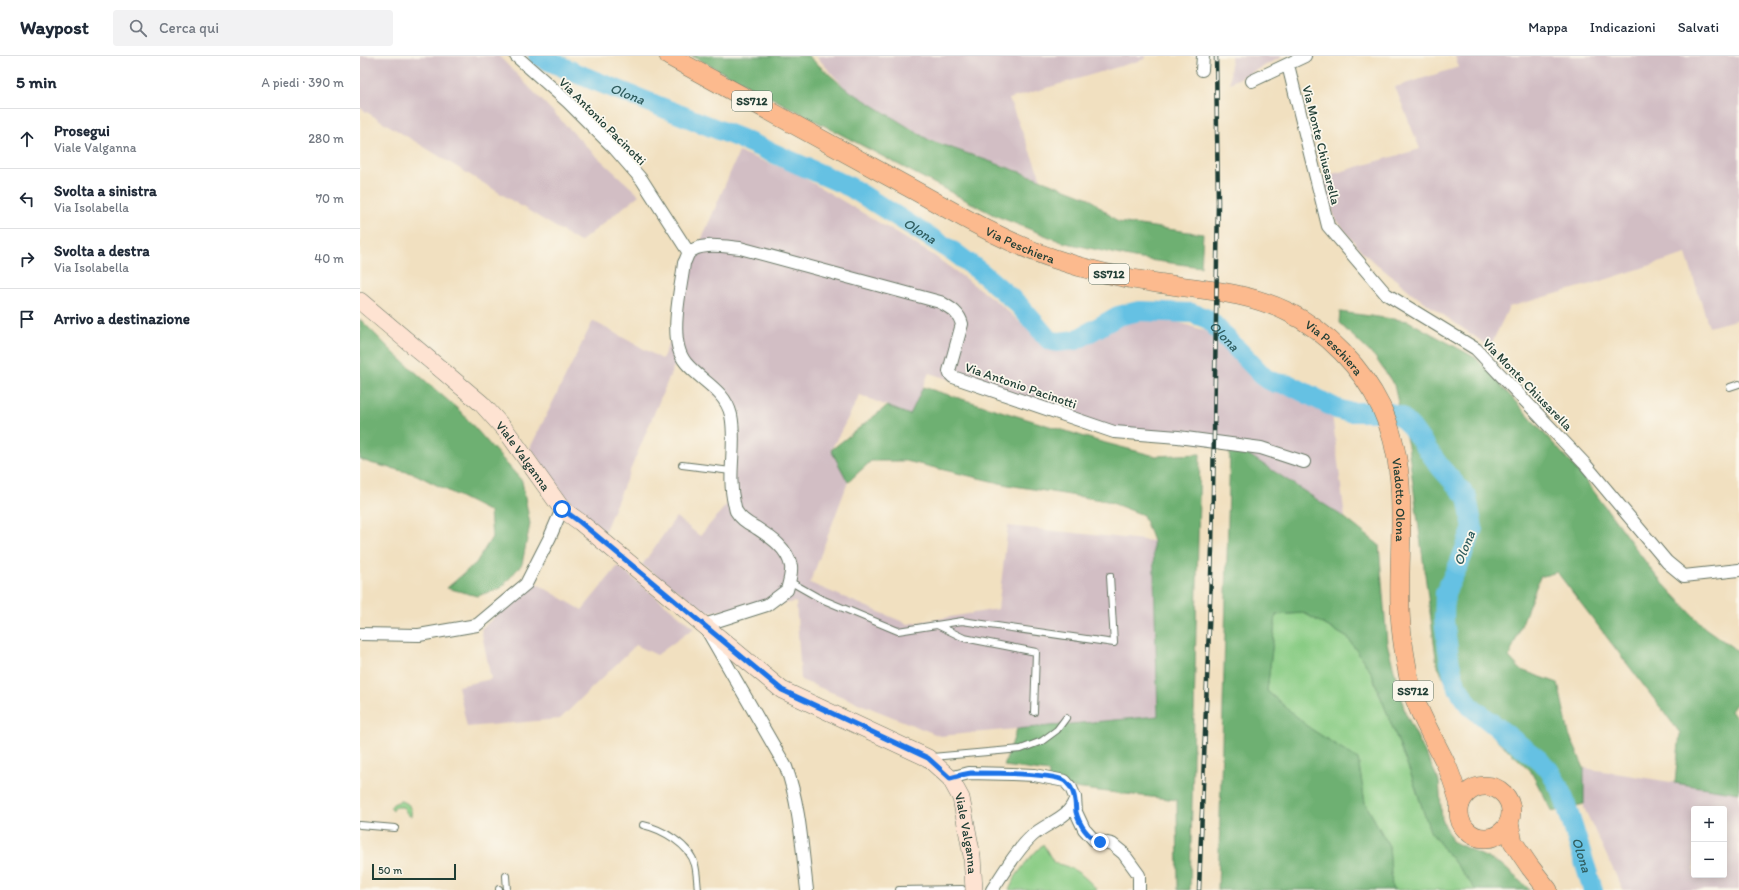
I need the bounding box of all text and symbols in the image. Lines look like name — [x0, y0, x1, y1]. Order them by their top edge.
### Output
search box — [113, 10, 393, 46]
text: Waypost — [20, 16, 89, 39]
icon: search — [127, 17, 149, 39]
text: Cerca qui — [159, 19, 219, 37]
text: Mappa — [1528, 19, 1568, 36]
text: Indicazioni — [1590, 19, 1656, 36]
text: Salvati — [1678, 19, 1719, 36]
text: 5 min — [16, 72, 56, 92]
text: A piedi · 390 m — [261, 75, 344, 90]
street label: Via Antonio Pacinotti — [556, 75, 649, 168]
water label: Olona — [607, 80, 648, 109]
street label: Via Monte Chiusarella — [1299, 84, 1344, 207]
road number: SS712 — [732, 91, 772, 111]
text: Prosegui — [54, 122, 110, 140]
icon: ahead — [16, 128, 38, 150]
text: 280 m — [308, 131, 344, 146]
text: Viale Valganna — [54, 140, 136, 155]
text: Svolta a sinistra — [54, 182, 157, 200]
icon: left — [16, 188, 38, 210]
text: 70 m — [316, 191, 344, 206]
text: Via Isolabella — [54, 200, 129, 215]
water label: Olona — [900, 215, 940, 248]
street label: Via Peschiera — [983, 223, 1057, 267]
text: Svolta a destra — [54, 242, 150, 260]
icon: right — [16, 248, 38, 270]
text: 40 m — [314, 251, 344, 266]
text: Via Isolabella — [54, 260, 129, 275]
road number: SS712 — [1089, 264, 1129, 284]
icon: arrive — [16, 308, 38, 330]
text: Arrivo a destinazione — [54, 310, 190, 328]
water label: Olona — [1205, 317, 1243, 356]
street label: Via Peschiera — [1302, 317, 1366, 379]
street label: Via Monte Chiusarella — [1480, 335, 1576, 434]
street label: Via Antonio Pacinotti — [963, 359, 1079, 412]
street label: Viale Valganna — [493, 418, 554, 494]
street label: Viadotto Olona — [1389, 457, 1408, 542]
route start — [553, 500, 571, 518]
water label: Olona — [1450, 527, 1479, 568]
road number: SS712 — [1393, 681, 1433, 701]
street label: Viale Valganna — [951, 790, 980, 875]
map controls — [1691, 806, 1727, 878]
button: + — [1691, 806, 1727, 842]
route end — [1091, 833, 1109, 851]
water label: Olona — [1568, 835, 1595, 876]
button: − — [1691, 842, 1727, 878]
scale bar — [372, 862, 456, 881]
text: 50 m — [378, 864, 402, 877]

